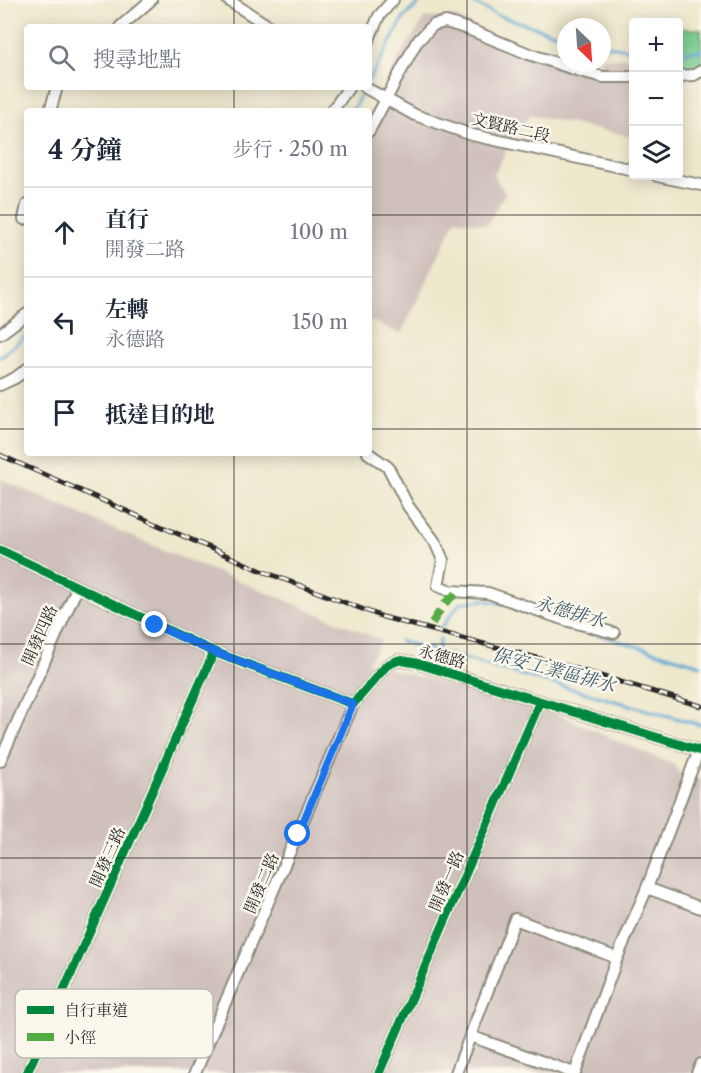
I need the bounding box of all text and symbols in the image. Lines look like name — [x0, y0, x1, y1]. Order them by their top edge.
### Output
north arrow — [557, 18, 611, 72]
map controls — [629, 18, 683, 180]
button: + — [629, 18, 683, 72]
search box — [24, 24, 372, 90]
icon: search — [45, 41, 78, 74]
text: 搜尋地點 — [93, 46, 181, 73]
button: − — [629, 72, 683, 126]
street label: 文賢路二段 — [470, 108, 552, 146]
button: layers — [629, 126, 683, 180]
text: 4 分鐘 — [48, 134, 122, 166]
text: 步行 · 250 m — [233, 137, 348, 161]
text: 直行 — [105, 206, 149, 233]
icon: ahead — [48, 216, 81, 249]
text: 100 m — [290, 220, 348, 244]
text: 開發二路 — [105, 237, 185, 261]
text: 左轉 — [105, 296, 149, 323]
icon: left — [48, 306, 81, 339]
text: 150 m — [292, 310, 348, 334]
text: 永德路 — [105, 327, 165, 351]
icon: arrive — [48, 396, 81, 429]
text: 抵達目的地 — [105, 401, 215, 428]
water label: 永德排水 — [532, 592, 610, 633]
street label: 開發四路 — [17, 602, 61, 668]
route end — [141, 611, 167, 637]
street label: 永德路 — [416, 640, 468, 672]
water label: 保安工業區排水 — [490, 643, 620, 697]
route start — [284, 820, 310, 846]
street label: 開發三路 — [85, 824, 129, 890]
street label: 開發一路 — [424, 848, 468, 914]
street label: 開發二路 — [239, 850, 283, 916]
legend — [15, 989, 213, 1058]
text: 自行車道 — [64, 1000, 128, 1020]
text: 小徑 — [64, 1027, 96, 1047]

